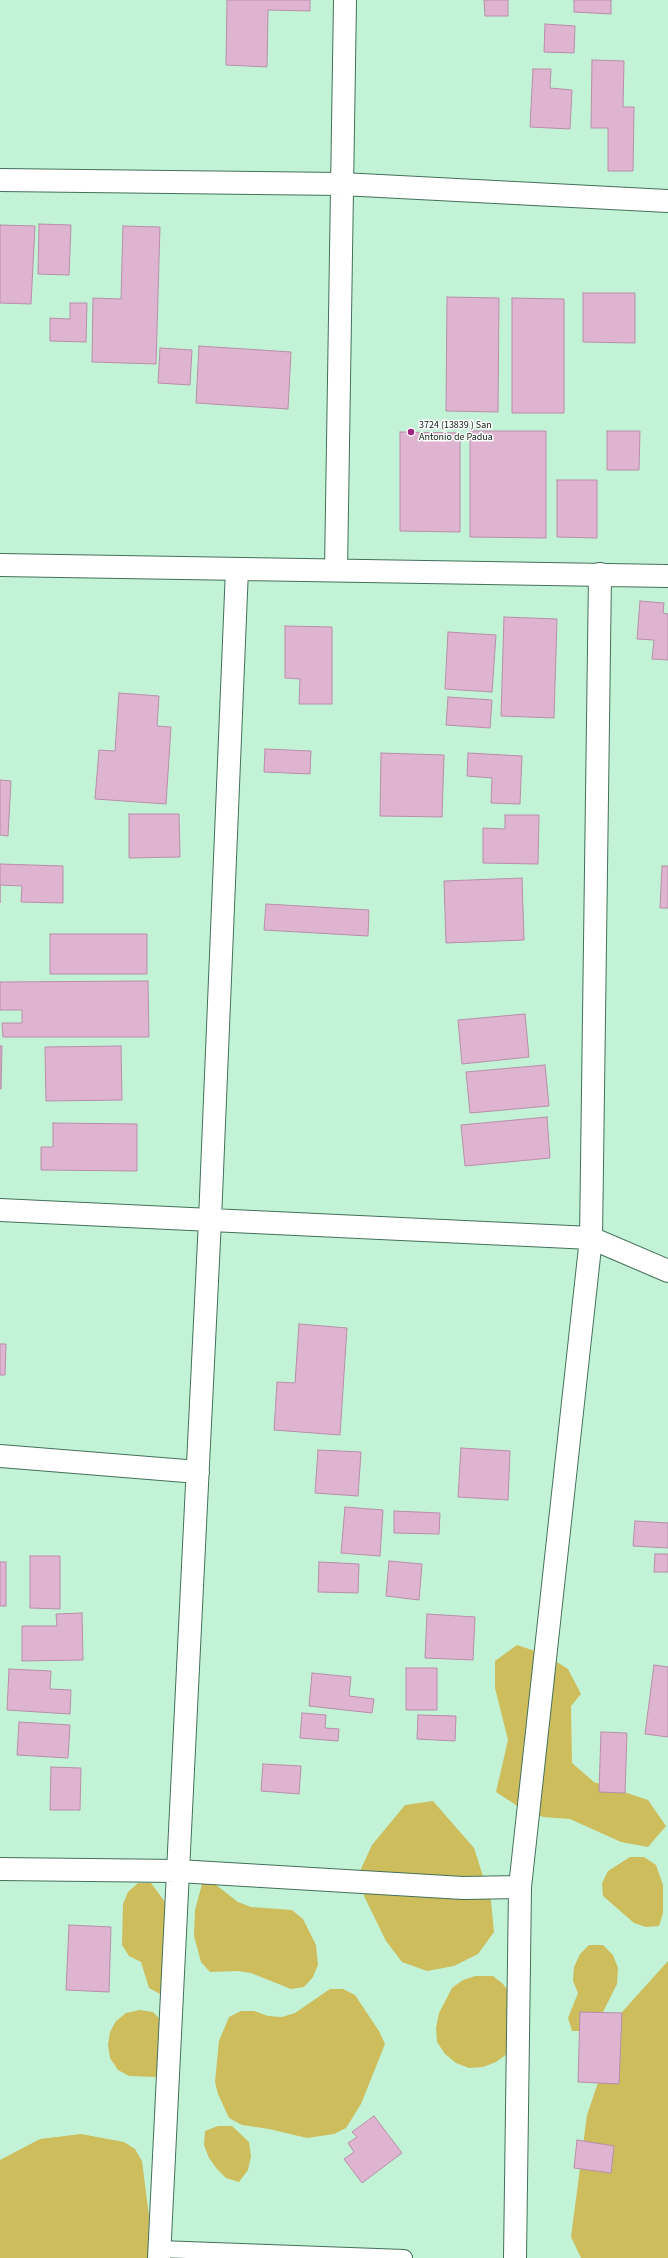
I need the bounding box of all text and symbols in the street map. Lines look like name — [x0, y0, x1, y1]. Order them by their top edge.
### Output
place label: 3724 (13839 ) San Antonio de Padua — [419, 420, 493, 444]
marker: 3724 (13839 ) San Antonio de Padua — [406, 427, 416, 437]

